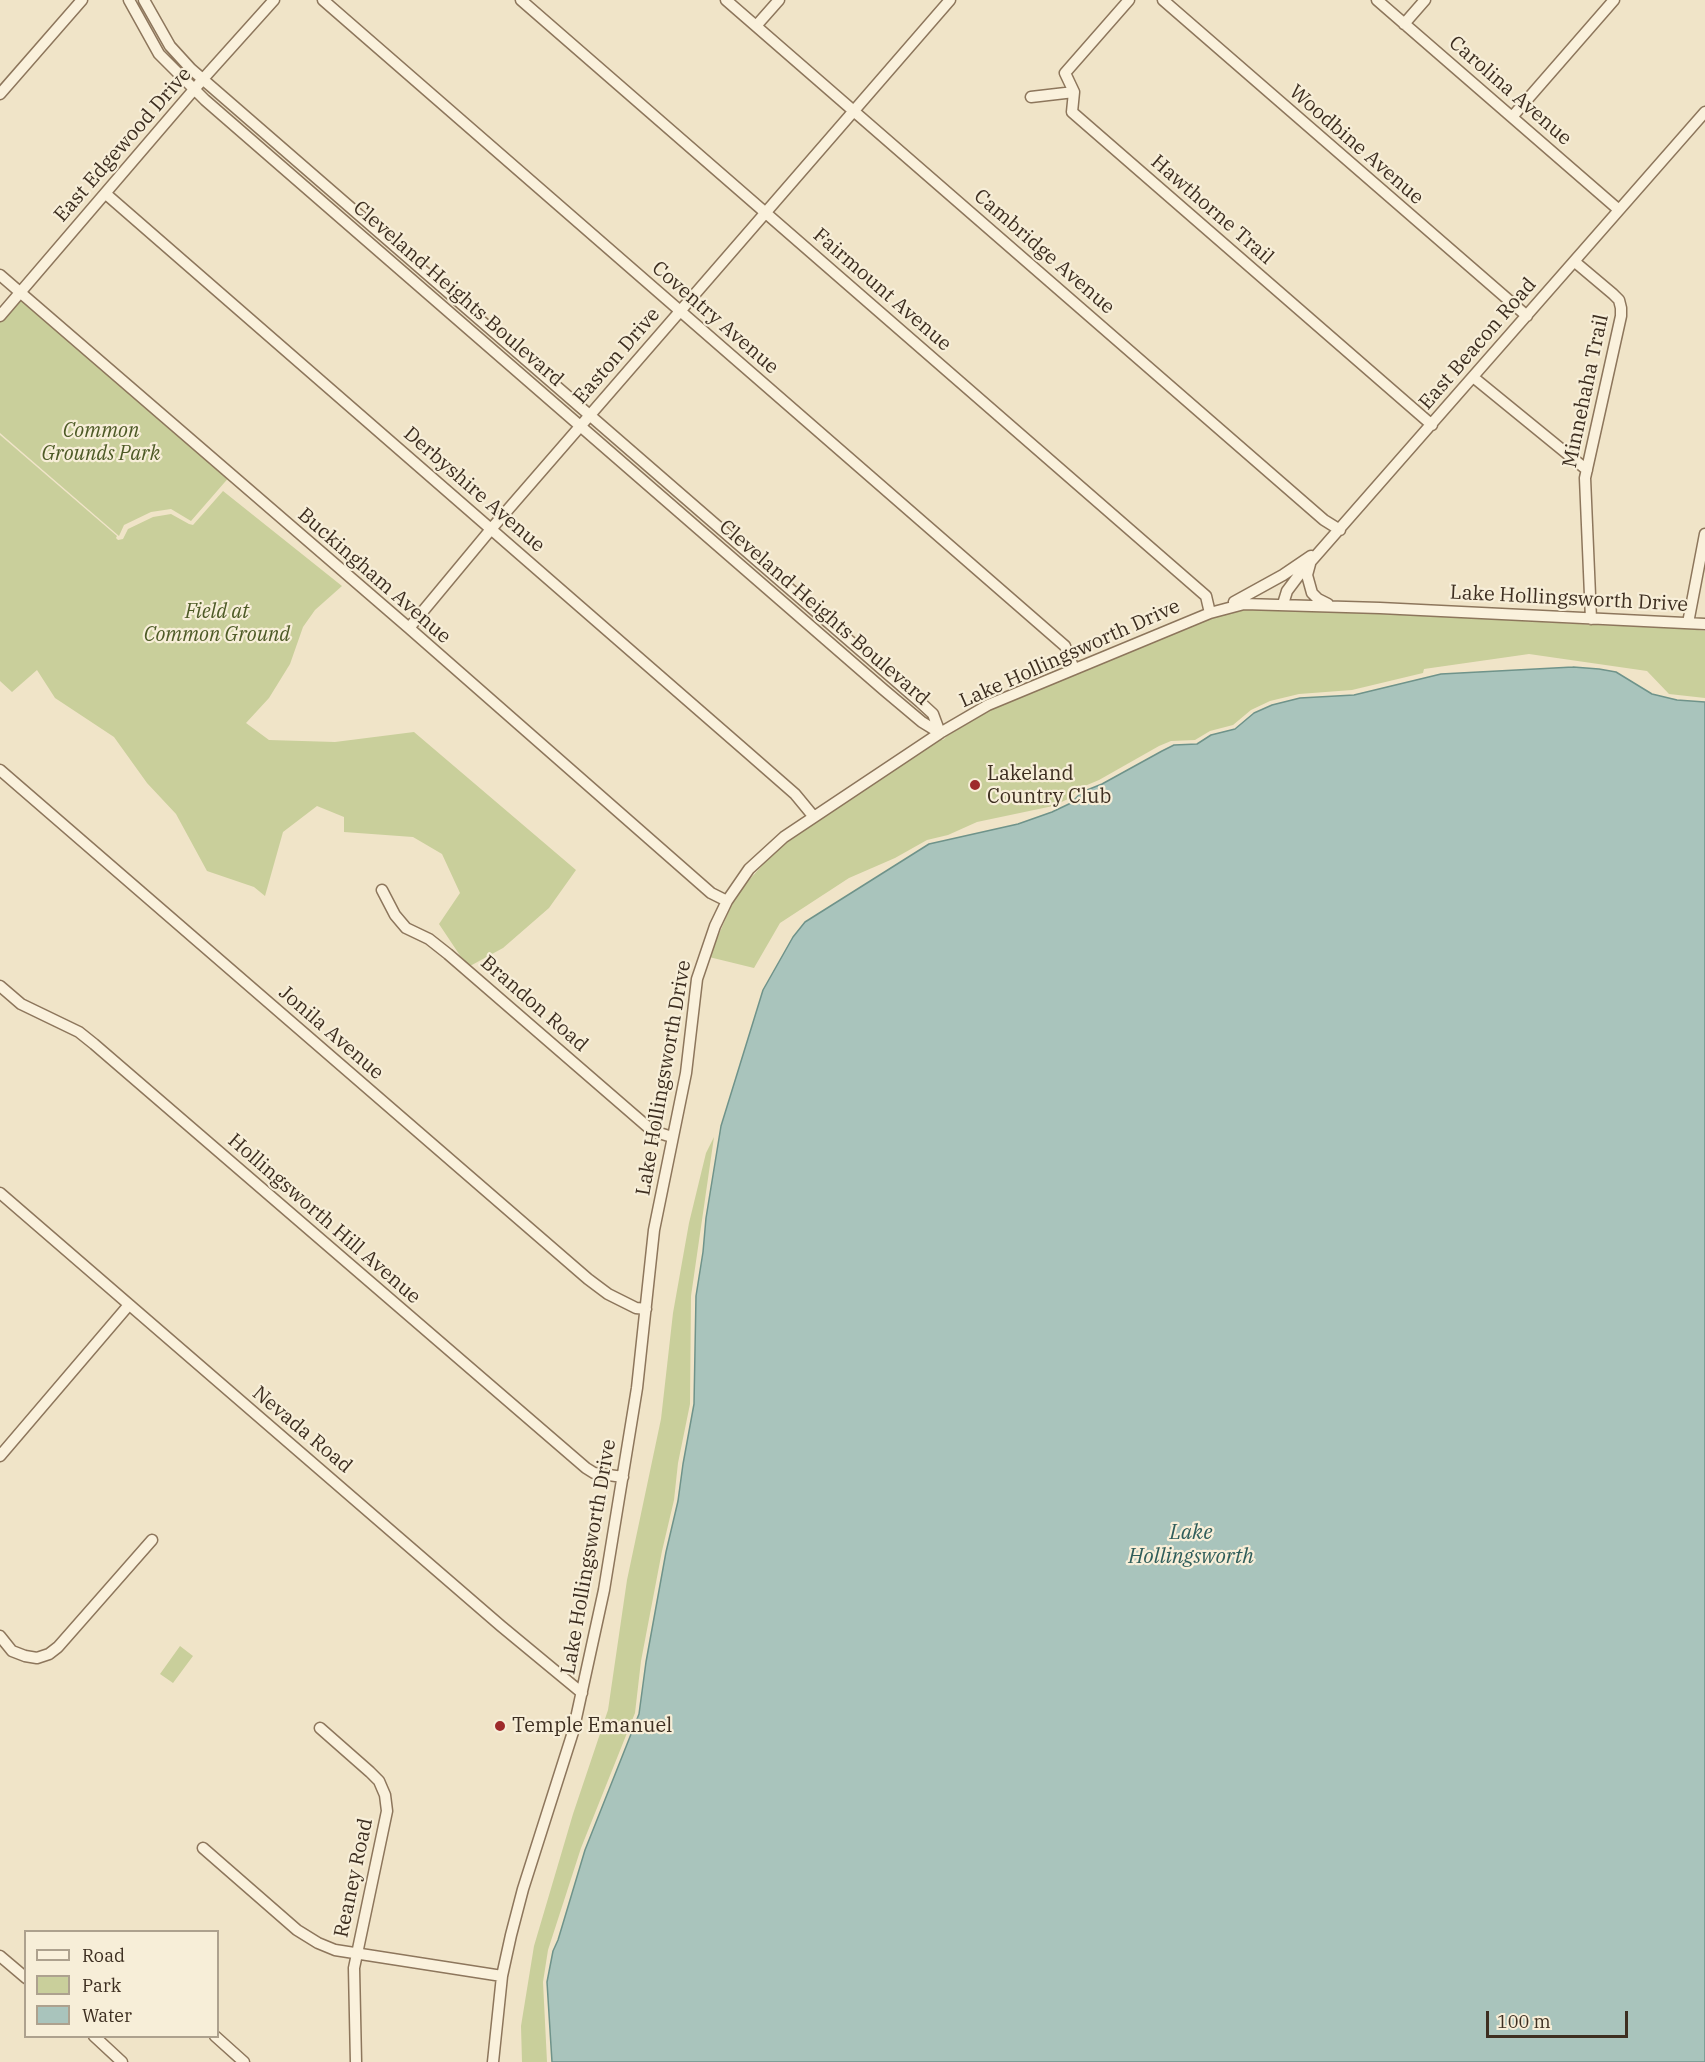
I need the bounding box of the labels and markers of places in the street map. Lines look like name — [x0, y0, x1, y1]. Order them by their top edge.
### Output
place label: Lakeland Country Club — [987, 762, 1111, 809]
marker: Lakeland Country Club — [968, 778, 982, 792]
place label: Temple Emanuel — [512, 1714, 672, 1738]
marker: Temple Emanuel — [493, 1719, 507, 1733]

